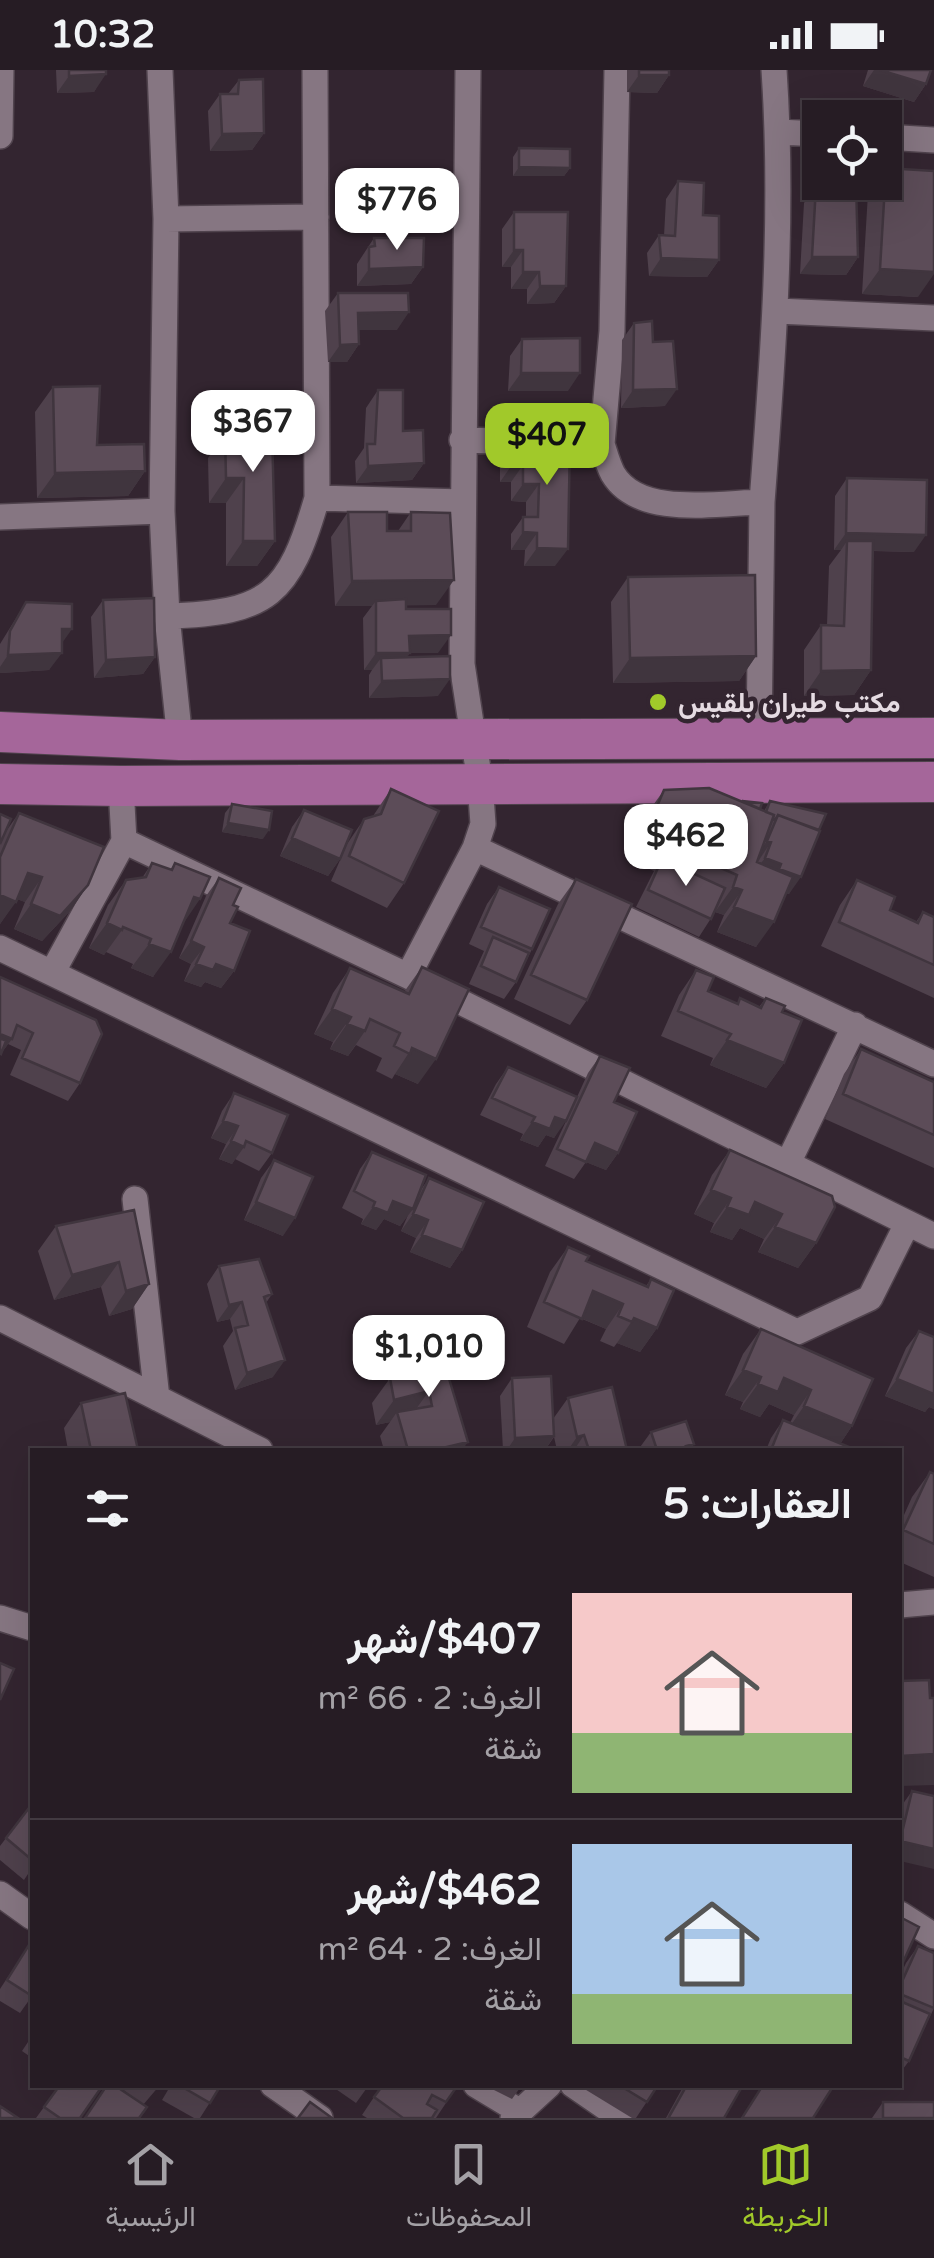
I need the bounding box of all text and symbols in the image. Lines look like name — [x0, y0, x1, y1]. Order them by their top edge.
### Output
text: 10:32 — [50, 12, 155, 58]
map controls — [802, 100, 902, 200]
button: locate — [802, 100, 902, 200]
pin: $776 — [338, 168, 456, 253]
text: $776 — [357, 181, 437, 219]
pin: $367 — [194, 390, 312, 475]
text: $367 — [213, 403, 293, 441]
pin: $407 — [488, 403, 606, 488]
text: $407 — [507, 416, 587, 454]
place label: مكتب طيران بلقيس — [678, 686, 900, 720]
marker: مكتب طيران بلقيس — [647, 691, 669, 713]
pin: $462 — [627, 804, 745, 889]
text: $462 — [646, 817, 726, 855]
pin: $1,010 — [348, 1315, 510, 1400]
text: $1,010 — [375, 1328, 483, 1366]
text: العقارات: 5 — [663, 1479, 852, 1530]
icon: filters — [80, 1481, 135, 1536]
text: $407/شهر — [347, 1614, 542, 1665]
icon: home — [652, 1633, 772, 1753]
text: الغرف: 2 · 66 m² — [318, 1680, 542, 1718]
text: شقة — [484, 1730, 542, 1768]
text: $462/شهر — [347, 1865, 542, 1916]
icon: home — [652, 1884, 772, 2004]
text: الغرف: 2 · 64 m² — [318, 1931, 542, 1969]
text: شقة — [484, 1981, 542, 2019]
tab: الرئيسية — [105, 2137, 196, 2241]
tab: المحفوظات — [406, 2137, 532, 2241]
tab: الخريطة — [742, 2137, 829, 2241]

